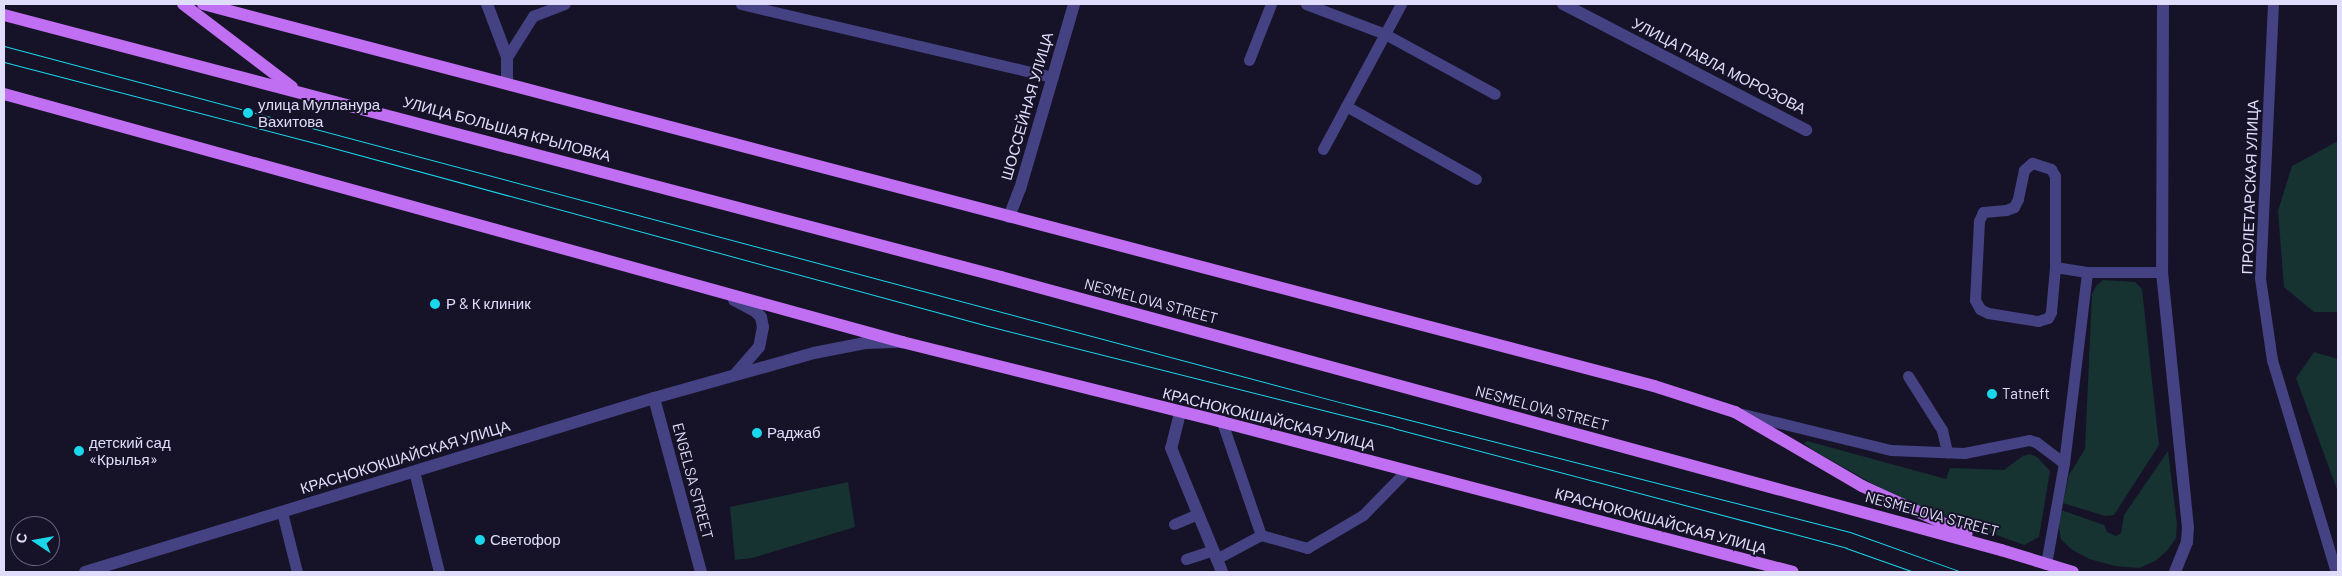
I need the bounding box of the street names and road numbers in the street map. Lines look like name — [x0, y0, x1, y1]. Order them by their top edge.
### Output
street label: УЛИЦА ПАВЛА МОРОЗОВА — [1629, 14, 1809, 118]
street label: ШОССЕЙНАЯ УЛИЦА — [997, 30, 1057, 182]
street label: УЛИЦА БОЛЬШАЯ КРЫЛОВКА — [401, 93, 613, 165]
street label: ПРОЛЕТАРСКАЯ УЛИЦА — [2238, 100, 2262, 274]
street label: NESMELOVA STREET — [1082, 274, 1220, 328]
street label: NESMELOVA STREET — [1473, 381, 1611, 435]
street label: КРАСНОКОКШАЙСКАЯ УЛИЦА — [1161, 384, 1377, 454]
street label: КРАСНОКОКШАЙСКАЯ УЛИЦА — [298, 416, 512, 498]
street label: ENGELSA STREET — [669, 421, 717, 541]
street label: КРАСНОКОКШАЙСКАЯ УЛИЦА — [1553, 484, 1769, 558]
street label: NESMELOVA STREET — [1863, 487, 2001, 541]

